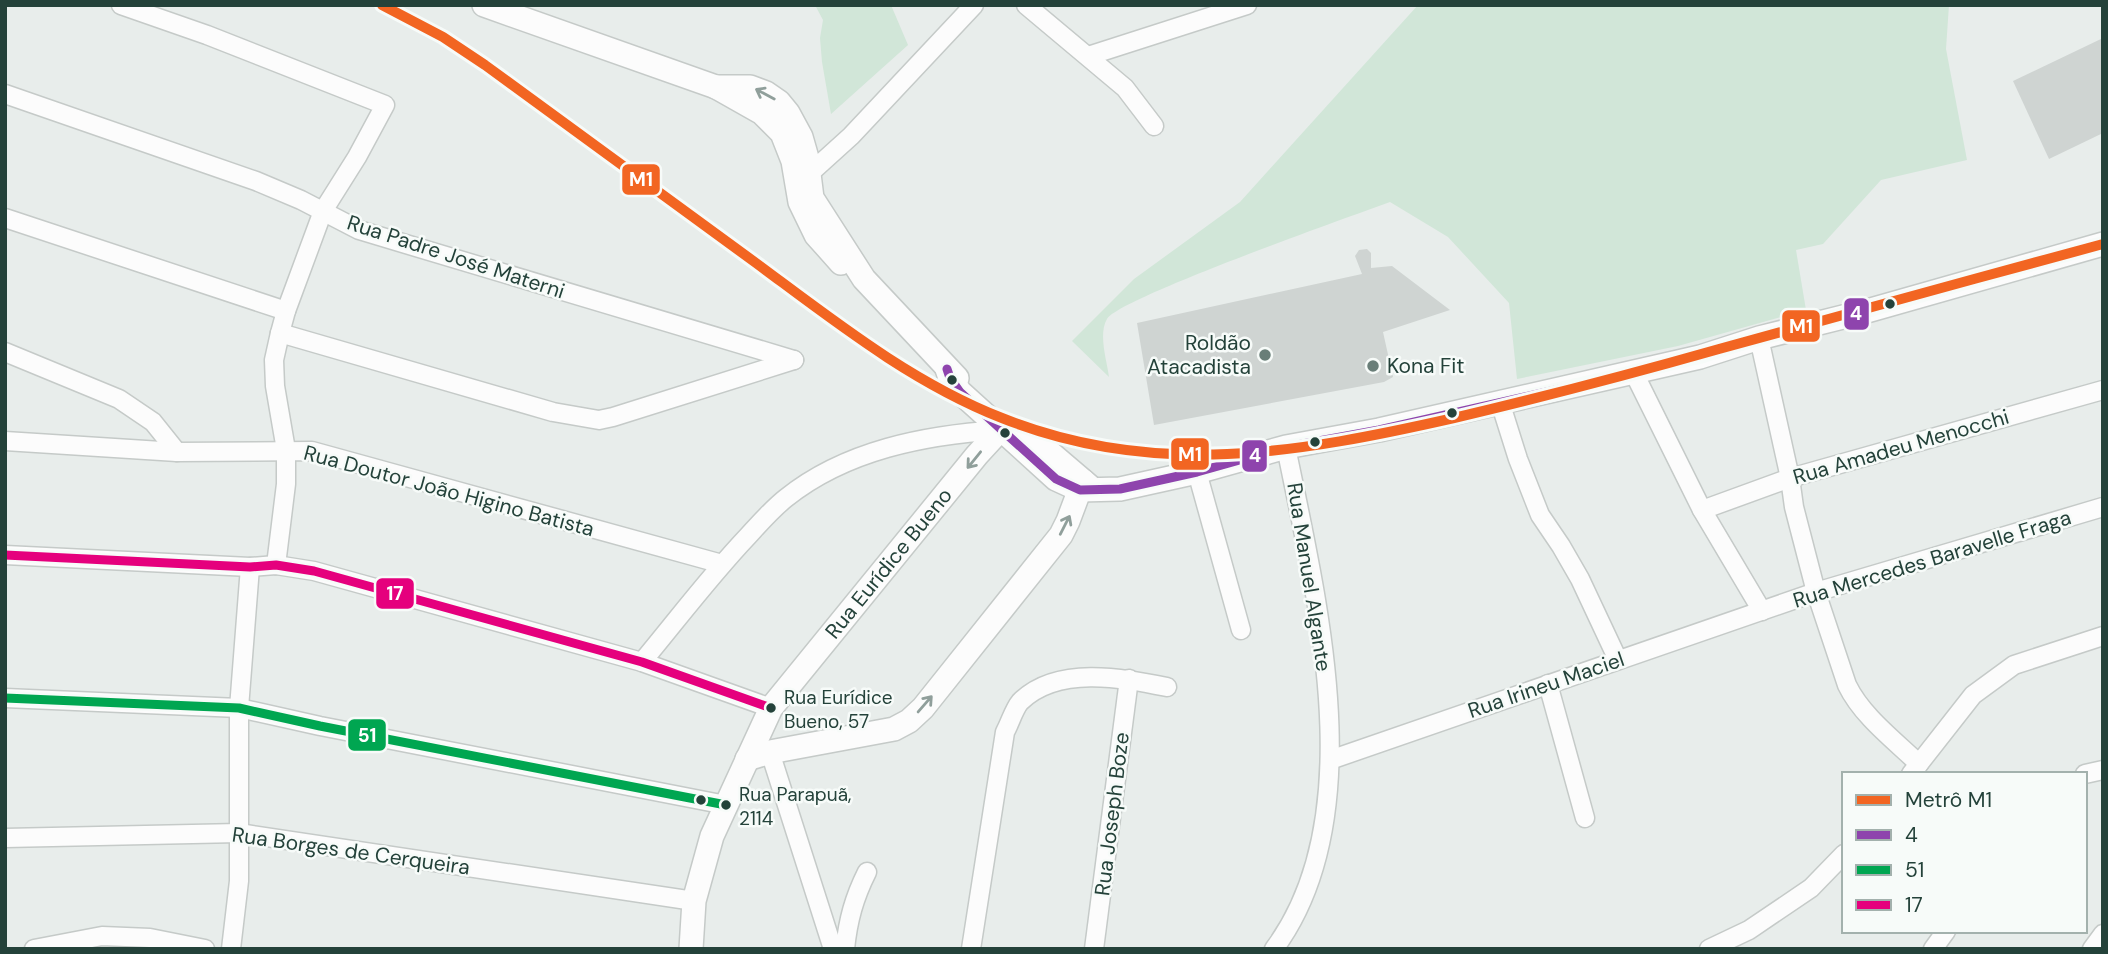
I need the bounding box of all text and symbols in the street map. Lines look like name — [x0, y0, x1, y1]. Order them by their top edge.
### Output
one-way arrow — [756, 87, 776, 101]
line badge: M1 — [621, 163, 661, 196]
text: M1 — [629, 167, 653, 192]
street label: Rua Padre José Materni — [344, 209, 568, 305]
line badge: 4 — [1843, 297, 1870, 331]
unlabelled marker — [1883, 297, 1897, 311]
text: 4 — [1850, 301, 1862, 326]
line badge: M1 — [1781, 309, 1821, 343]
text: M1 — [1789, 314, 1813, 339]
place label: Roldão Atacadista — [1147, 329, 1251, 381]
marker: Roldão Atacadista — [1257, 347, 1273, 363]
place label: Kona Fit — [1387, 352, 1465, 380]
marker: Kona Fit — [1365, 358, 1381, 374]
unlabelled marker — [945, 373, 959, 387]
street label: Rua Amadeu Menocchi — [1790, 403, 2012, 491]
unlabelled marker — [1445, 406, 1459, 420]
unlabelled marker — [998, 426, 1012, 440]
unlabelled marker — [1308, 435, 1322, 449]
line badge: M1 — [1170, 437, 1210, 471]
street label: Rua Doutor João Higino Batista — [301, 439, 597, 543]
line badge: 4 — [1241, 439, 1268, 473]
text: M1 — [1178, 442, 1202, 467]
text: 4 — [1249, 443, 1261, 468]
one-way arrow — [966, 451, 981, 469]
street label: Rua Manuel Algante — [1280, 481, 1338, 673]
street label: Rua Eurídice Bueno — [819, 482, 959, 645]
street label: Rua Mercedes Baravelle Fraga — [1790, 503, 2074, 615]
one-way arrow — [1059, 515, 1073, 536]
line badge: 17 — [375, 577, 415, 610]
text: 17 — [386, 581, 404, 606]
street label: Rua Irineu Maciel — [1464, 645, 1628, 725]
place label: Rua Eurídice Bueno, 57 — [784, 685, 893, 734]
one-way arrow — [917, 695, 933, 713]
marker: Rua Eurídice Bueno, 57 — [764, 701, 778, 715]
line badge: 51 — [347, 718, 387, 752]
text: 51 — [358, 723, 376, 748]
street label: Rua Joseph Boze — [1088, 731, 1136, 897]
legend — [1842, 772, 2087, 933]
place label: Rua Parapuã, 2114 — [739, 782, 851, 831]
text: Metrô M1 — [1905, 786, 1992, 814]
unlabelled marker — [694, 793, 708, 807]
marker: Rua Parapuã, 2114 — [719, 798, 733, 812]
street label: Rua Borges de Cerqueira — [230, 820, 472, 882]
text: 4 — [1905, 821, 1918, 849]
text: 51 — [1905, 856, 1924, 884]
text: 17 — [1905, 891, 1923, 919]

